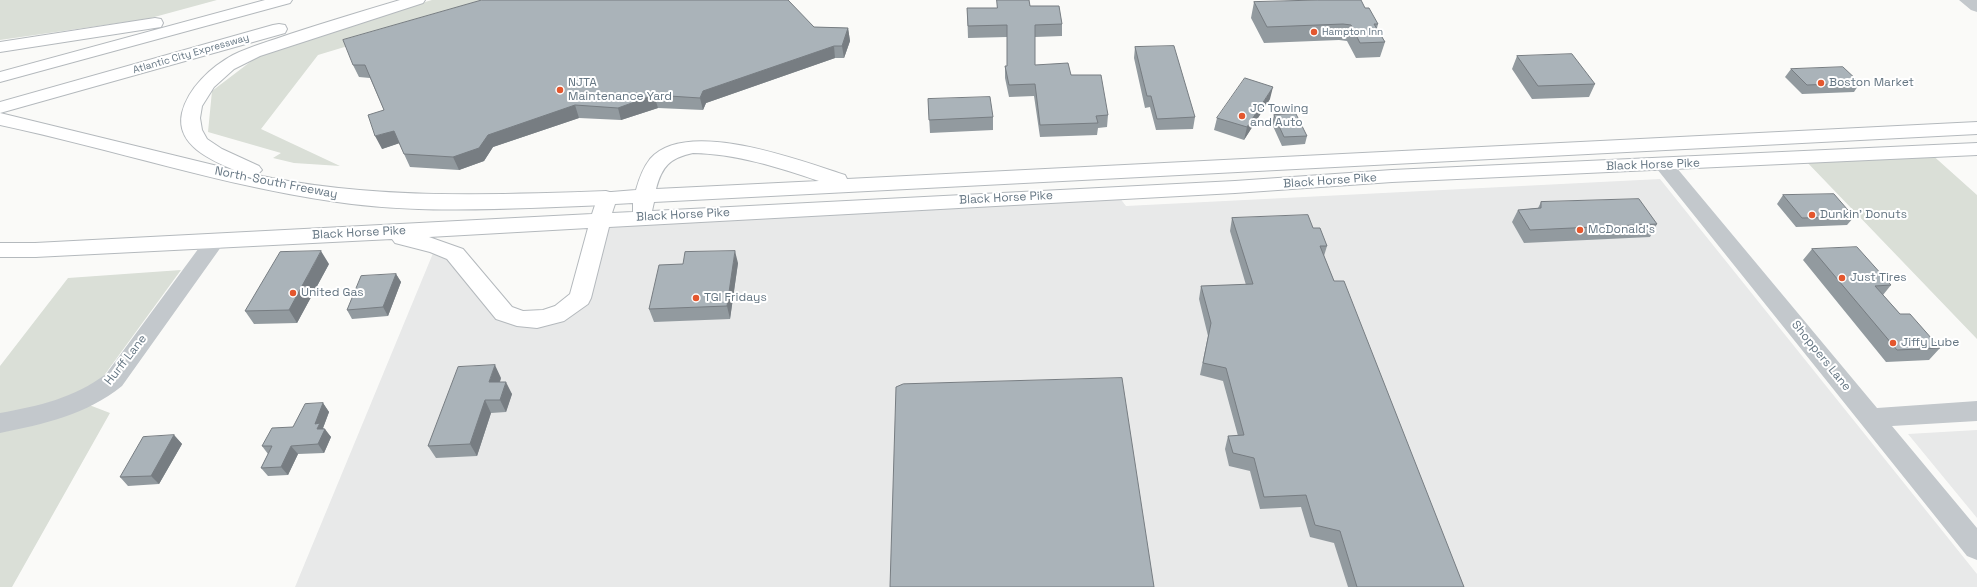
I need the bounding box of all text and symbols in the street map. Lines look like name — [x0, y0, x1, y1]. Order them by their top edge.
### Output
place label: Hampton Inn — [1322, 26, 1383, 38]
marker: Hampton Inn — [1309, 27, 1319, 37]
street label: Atlantic City Expressway — [132, 32, 250, 76]
place label: NJTA Maintenance Yard — [568, 76, 672, 104]
place label: Boston Market — [1829, 76, 1914, 90]
marker: Boston Market — [1816, 78, 1826, 88]
marker: NJTA Maintenance Yard — [555, 85, 565, 95]
place label: JC Towing and Auto — [1250, 102, 1309, 130]
marker: JC Towing and Auto — [1237, 111, 1247, 121]
street label: Black Horse Pike — [1606, 156, 1700, 174]
street label: North-South Freeway — [213, 164, 339, 202]
street label: Black Horse Pike — [1283, 171, 1377, 191]
street label: Black Horse Pike — [959, 188, 1053, 208]
street label: Black Horse Pike — [636, 205, 730, 225]
place label: Dunkin' Donuts — [1820, 208, 1907, 222]
marker: Dunkin' Donuts — [1807, 210, 1817, 220]
street label: Black Horse Pike — [312, 223, 406, 243]
place label: McDonald's — [1588, 223, 1655, 237]
marker: McDonald's — [1575, 225, 1585, 235]
place label: Just Tires — [1850, 271, 1907, 285]
marker: Just Tires — [1837, 273, 1847, 283]
place label: United Gas — [301, 286, 364, 300]
marker: United Gas — [288, 288, 298, 298]
place label: TGI Fridays — [704, 291, 767, 305]
marker: TGI Fridays — [691, 293, 701, 303]
street label: Shoppers Lane — [1788, 318, 1854, 394]
street label: Hurff Lane — [102, 332, 150, 388]
place label: Jiffy Lube — [1901, 336, 1959, 350]
marker: Jiffy Lube — [1888, 338, 1898, 348]

